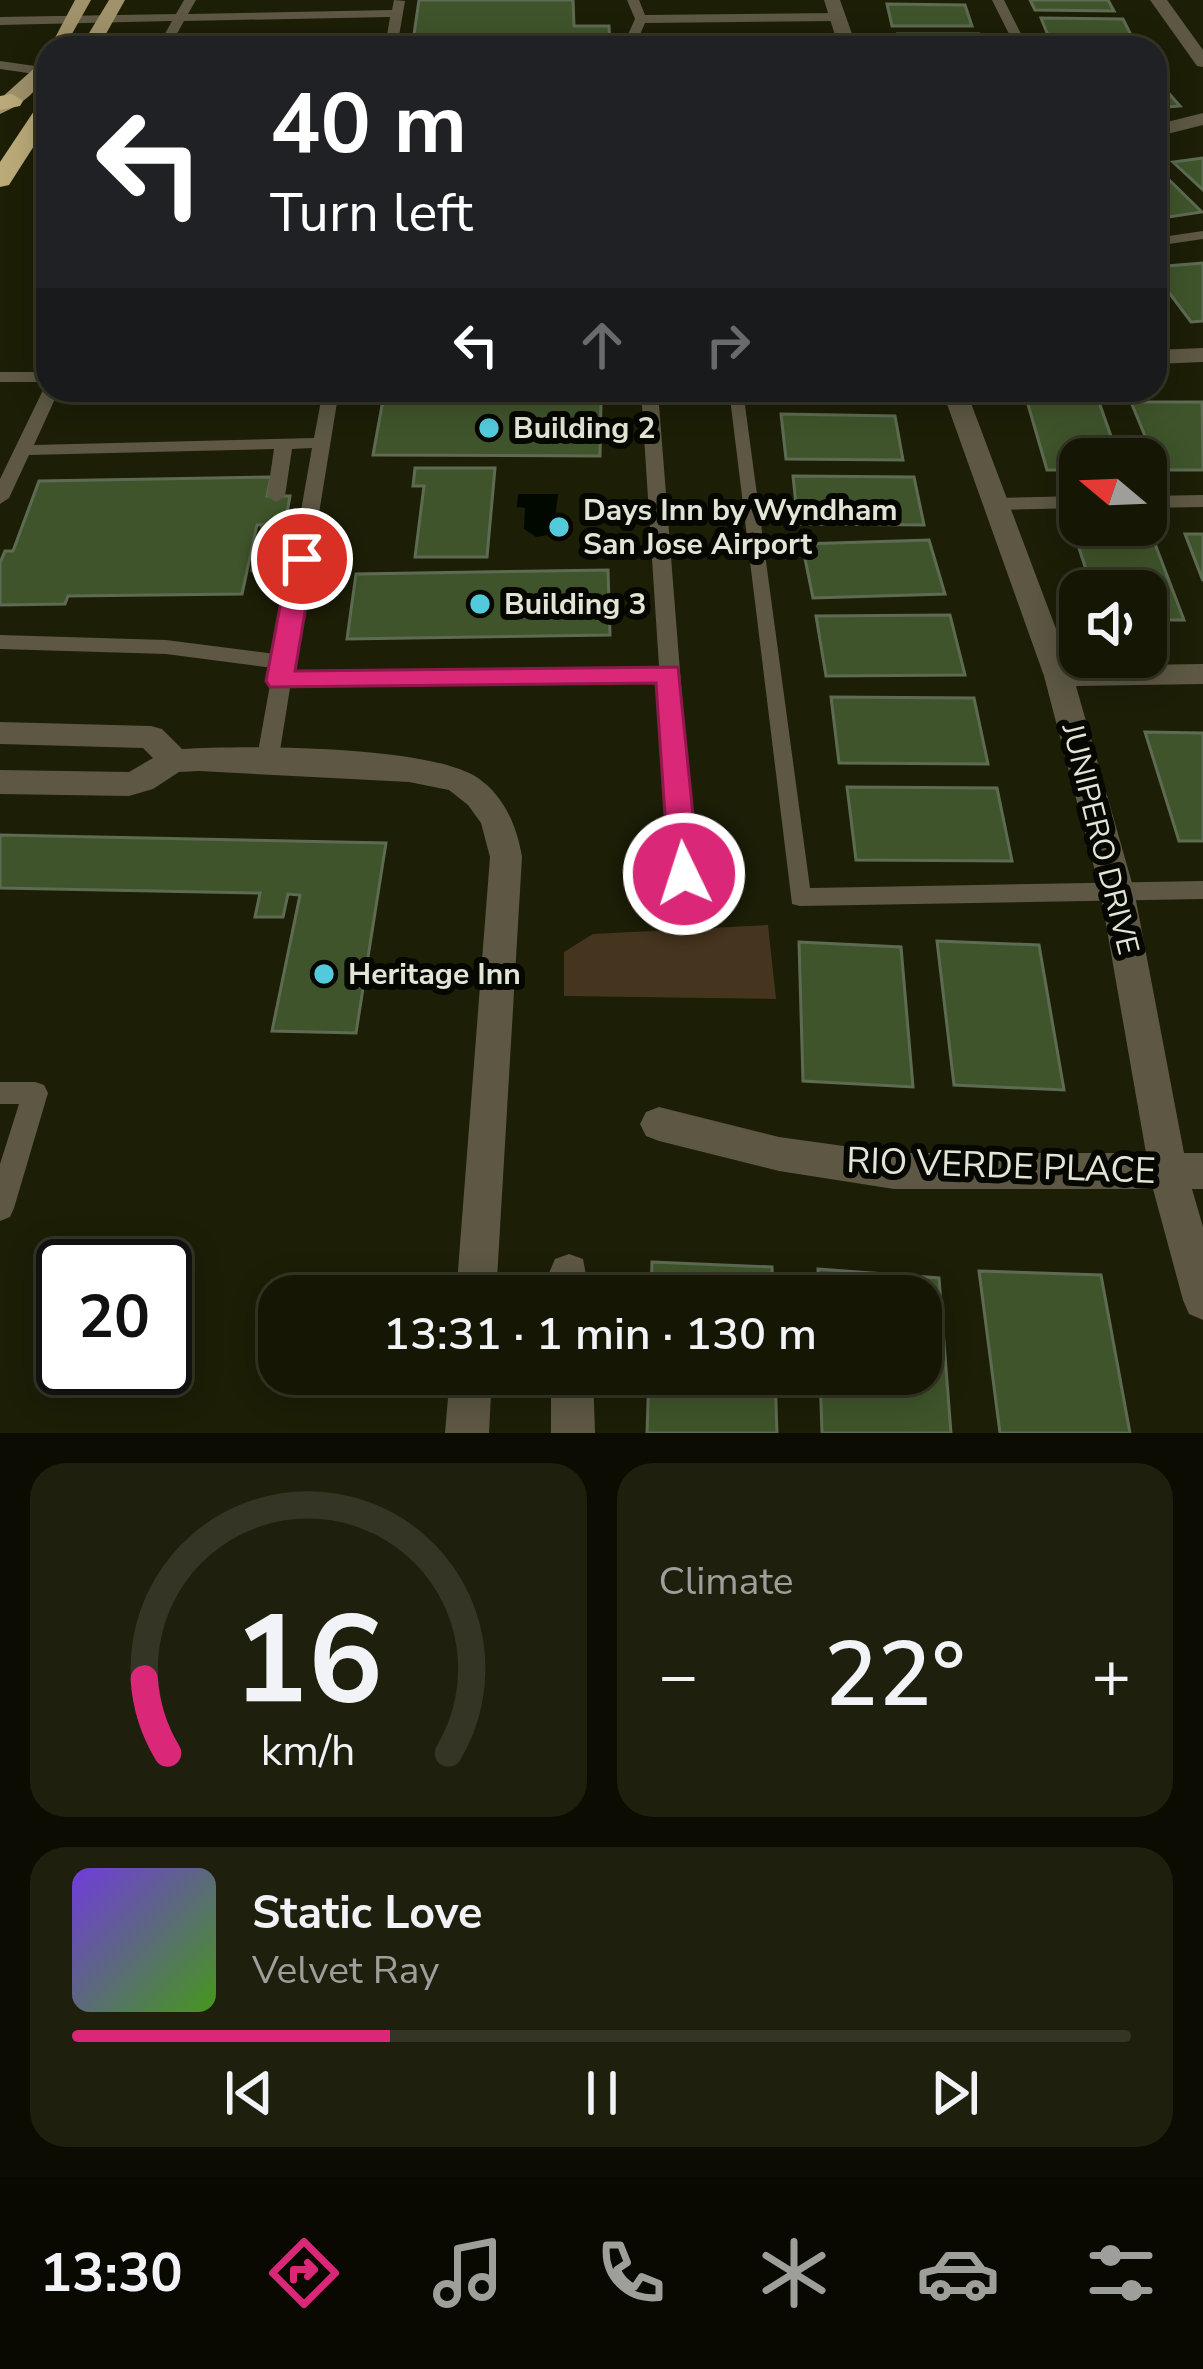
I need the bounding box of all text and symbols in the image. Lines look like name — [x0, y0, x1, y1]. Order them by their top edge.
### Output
text: 40 m — [270, 67, 467, 182]
icon: left — [72, 84, 228, 240]
text: Turn left — [270, 176, 473, 250]
icon: left — [443, 312, 509, 378]
icon: ahead — [569, 312, 635, 378]
icon: right — [695, 312, 761, 378]
place label: Building 2 — [513, 408, 656, 449]
marker: Building 2 — [476, 415, 502, 441]
north arrow — [1059, 438, 1167, 546]
map controls — [1059, 438, 1167, 678]
place label: Days Inn by Wyndham San Jose Airport — [583, 490, 898, 565]
pin — [251, 508, 353, 610]
marker: Days Inn by Wyndham San Jose Airport — [546, 514, 572, 540]
icon: arrive — [269, 526, 335, 592]
button: sound — [1059, 570, 1167, 678]
place label: Building 3 — [504, 584, 647, 625]
marker: Building 3 — [467, 591, 493, 617]
street label: JUNIPERO DRIVE — [1051, 718, 1149, 959]
position arrow — [621, 811, 747, 937]
place label: Heritage Inn — [348, 954, 521, 995]
marker: Heritage Inn — [311, 961, 337, 987]
street label: RIO VERDE PLACE — [845, 1136, 1157, 1196]
speed limit sign: 20 — [36, 1239, 192, 1395]
text: 13:31 · 1 min · 130 m — [383, 1304, 817, 1365]
text: Climate — [659, 1555, 794, 1608]
text: 16 — [233, 1576, 383, 1746]
text: 22° — [824, 1614, 966, 1737]
text: − — [659, 1631, 698, 1721]
text: + — [1091, 1631, 1131, 1721]
text: km/h — [261, 1722, 356, 1780]
text: Static Love — [252, 1883, 482, 1944]
text: Velvet Ray — [252, 1944, 439, 1997]
icon: previous — [216, 2060, 282, 2126]
icon: pause — [569, 2060, 635, 2126]
icon: next — [922, 2060, 988, 2126]
icon: directions — [262, 2231, 346, 2315]
icon: music — [426, 2231, 510, 2315]
icon: phone — [589, 2231, 673, 2315]
icon: climate — [752, 2231, 836, 2315]
icon: car — [916, 2231, 1000, 2315]
icon: filters — [1079, 2231, 1163, 2315]
text: 13:30 — [40, 2236, 183, 2310]

